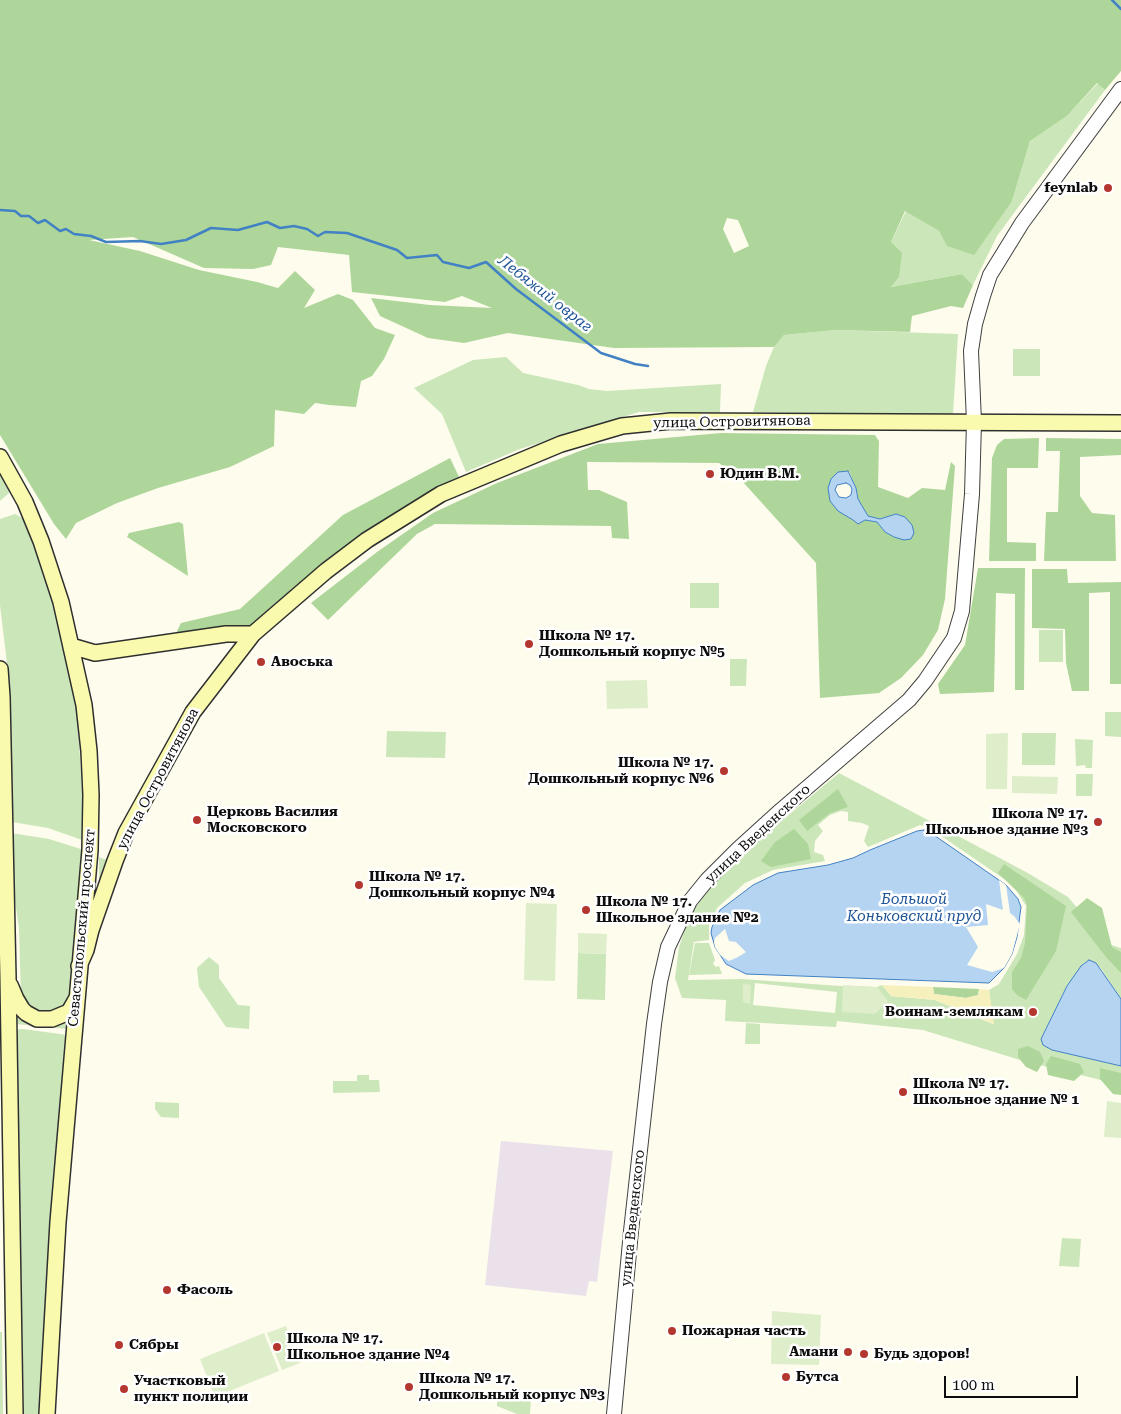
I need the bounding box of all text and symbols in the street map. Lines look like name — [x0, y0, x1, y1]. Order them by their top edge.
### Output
place label: feynlab — [1044, 180, 1098, 196]
marker: feynlab — [1102, 182, 1114, 194]
water label: Лебяжий овраг — [494, 252, 596, 336]
street label: улица Островитянова — [653, 412, 811, 432]
place label: Юдин В.М. — [720, 466, 799, 482]
marker: Юдин В.М. — [704, 468, 716, 480]
place label: Школа № 17. Дошкольный корпус №5 — [539, 628, 725, 660]
marker: Школа № 17. Дошкольный корпус №5 — [523, 638, 535, 650]
place label: Авоська — [271, 654, 333, 670]
marker: Авоська — [255, 656, 267, 668]
street label: улица Островитянова — [114, 706, 202, 852]
place label: Школа № 17. Дошкольный корпус №6 — [528, 755, 714, 788]
marker: Школа № 17. Дошкольный корпус №6 — [718, 765, 730, 777]
street label: улица Введенского — [702, 781, 814, 887]
place label: Церковь Василия Московского — [207, 804, 338, 836]
place label: Школа № 17. Школьное здание №3 — [926, 806, 1088, 839]
marker: Церковь Василия Московского — [191, 814, 203, 826]
marker: Школа № 17. Школьное здание №3 — [1092, 816, 1104, 828]
street label: Севастопольский проспект — [65, 829, 99, 1027]
place label: Школа № 17. Дошкольный корпус №4 — [369, 869, 555, 902]
marker: Школа № 17. Дошкольный корпус №4 — [353, 879, 365, 891]
water label: Большой Коньковский пруд — [847, 891, 981, 926]
place label: Школа № 17. Школьное здание №2 — [596, 894, 758, 926]
marker: Школа № 17. Школьное здание №2 — [580, 904, 592, 916]
place label: Воинам-землякам — [885, 1004, 1023, 1020]
marker: Воинам-землякам — [1027, 1006, 1039, 1018]
place label: Школа № 17. Школьное здание № 1 — [913, 1076, 1079, 1108]
marker: Школа № 17. Школьное здание № 1 — [897, 1086, 909, 1098]
street label: улица Введенского — [617, 1149, 649, 1287]
place label: Фасоль — [177, 1282, 233, 1298]
marker: Фасоль — [161, 1284, 173, 1296]
place label: Пожарная часть — [682, 1323, 806, 1339]
marker: Пожарная часть — [666, 1325, 678, 1337]
place label: Школа № 17. Школьное здание №4 — [287, 1331, 449, 1364]
place label: Сябры — [129, 1337, 179, 1353]
marker: Сябры — [113, 1339, 125, 1351]
marker: Школа № 17. Школьное здание №4 — [271, 1341, 283, 1353]
place label: Амани — [789, 1344, 838, 1360]
marker: Амани — [842, 1346, 854, 1358]
place label: Будь здоров! — [874, 1346, 969, 1362]
marker: Будь здоров! — [858, 1348, 870, 1360]
scale bar — [946, 1366, 1080, 1398]
place label: Бутса — [796, 1369, 839, 1385]
place label: Школа № 17. Дошкольный корпус №3 — [419, 1371, 605, 1404]
marker: Бутса — [780, 1371, 792, 1383]
place label: Участковый пункт полиции — [134, 1373, 248, 1405]
text: 100 m — [952, 1376, 995, 1394]
marker: Школа № 17. Дошкольный корпус №3 — [403, 1381, 415, 1393]
marker: Участковый пункт полиции — [118, 1383, 130, 1395]

